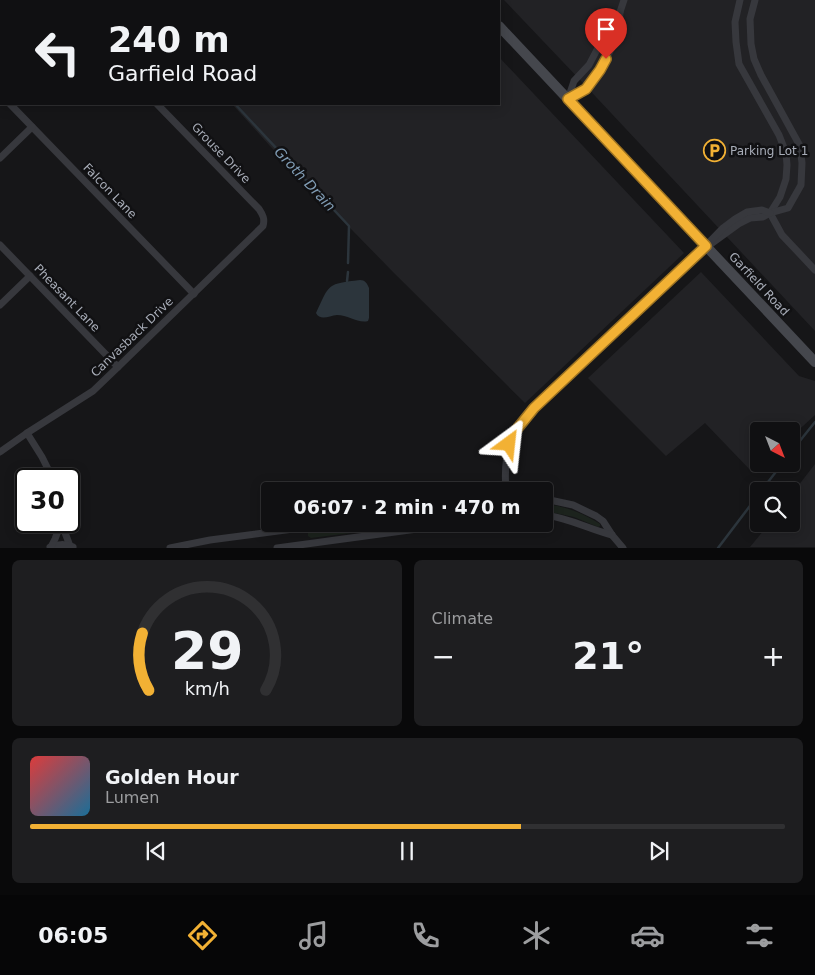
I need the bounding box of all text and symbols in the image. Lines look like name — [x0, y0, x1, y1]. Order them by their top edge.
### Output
pin — [585, 8, 627, 59]
icon: arrive — [592, 15, 620, 43]
icon: left — [25, 20, 90, 85]
text: 240 m — [108, 20, 230, 60]
text: Garfield Road — [108, 61, 257, 86]
street label: Grouse Drive — [189, 120, 253, 186]
parking icon: Parking Lot 1 — [702, 139, 726, 163]
water label: Groth Drain — [271, 144, 339, 214]
place label: Parking Lot 1 — [730, 144, 808, 158]
street label: Falcon Lane — [80, 161, 140, 221]
street label: Garfield Road — [726, 249, 792, 319]
street label: Pheasant Lane — [31, 261, 103, 335]
street label: Canvasback Drive — [88, 294, 176, 380]
position arrow — [482, 417, 534, 469]
north arrow — [750, 422, 800, 472]
map controls — [750, 422, 800, 532]
speed limit sign: 30 — [15, 468, 80, 533]
button: search — [750, 482, 800, 532]
text: 06:07 · 2 min · 470 m — [293, 496, 521, 518]
text: Climate — [432, 609, 493, 628]
text: 29 — [171, 621, 243, 681]
text: 21° — [572, 634, 644, 678]
text: − — [432, 640, 455, 673]
text: + — [762, 640, 785, 673]
text: km/h — [184, 678, 229, 699]
text: Golden Hour — [105, 766, 239, 788]
text: Lumen — [105, 788, 159, 807]
icon: previous — [142, 837, 170, 865]
icon: pause — [393, 837, 421, 865]
icon: next — [645, 837, 673, 865]
icon: directions — [185, 918, 220, 953]
icon: music — [296, 918, 331, 953]
icon: phone — [408, 918, 443, 953]
icon: climate — [519, 918, 554, 953]
icon: car — [630, 918, 665, 953]
icon: filters — [742, 918, 777, 953]
text: 06:05 — [38, 923, 108, 948]

